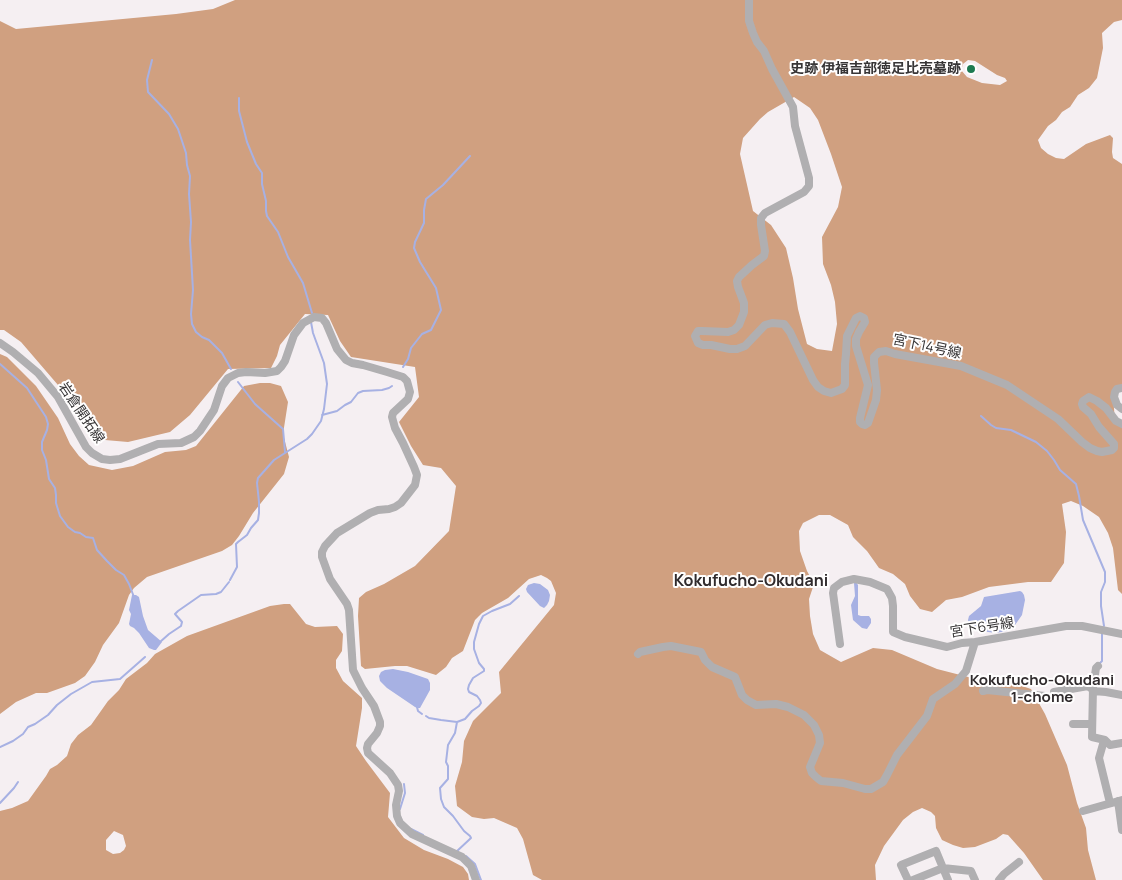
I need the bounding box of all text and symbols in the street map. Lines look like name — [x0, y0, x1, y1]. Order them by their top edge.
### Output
place label: 史跡 伊福吉部徳足比売墓跡 — [790, 61, 961, 77]
marker: 史跡 伊福吉部徳足比売墓跡 — [965, 63, 977, 75]
street label: 宮下14号線 — [891, 332, 963, 362]
street label: 岩倉開拓線 — [54, 379, 108, 447]
district label: Kokufucho-Okudani — [674, 572, 828, 592]
street label: 宮下6号線 — [949, 615, 1015, 641]
district label: Kokufucho-Okudani 1-chome — [970, 672, 1114, 707]

